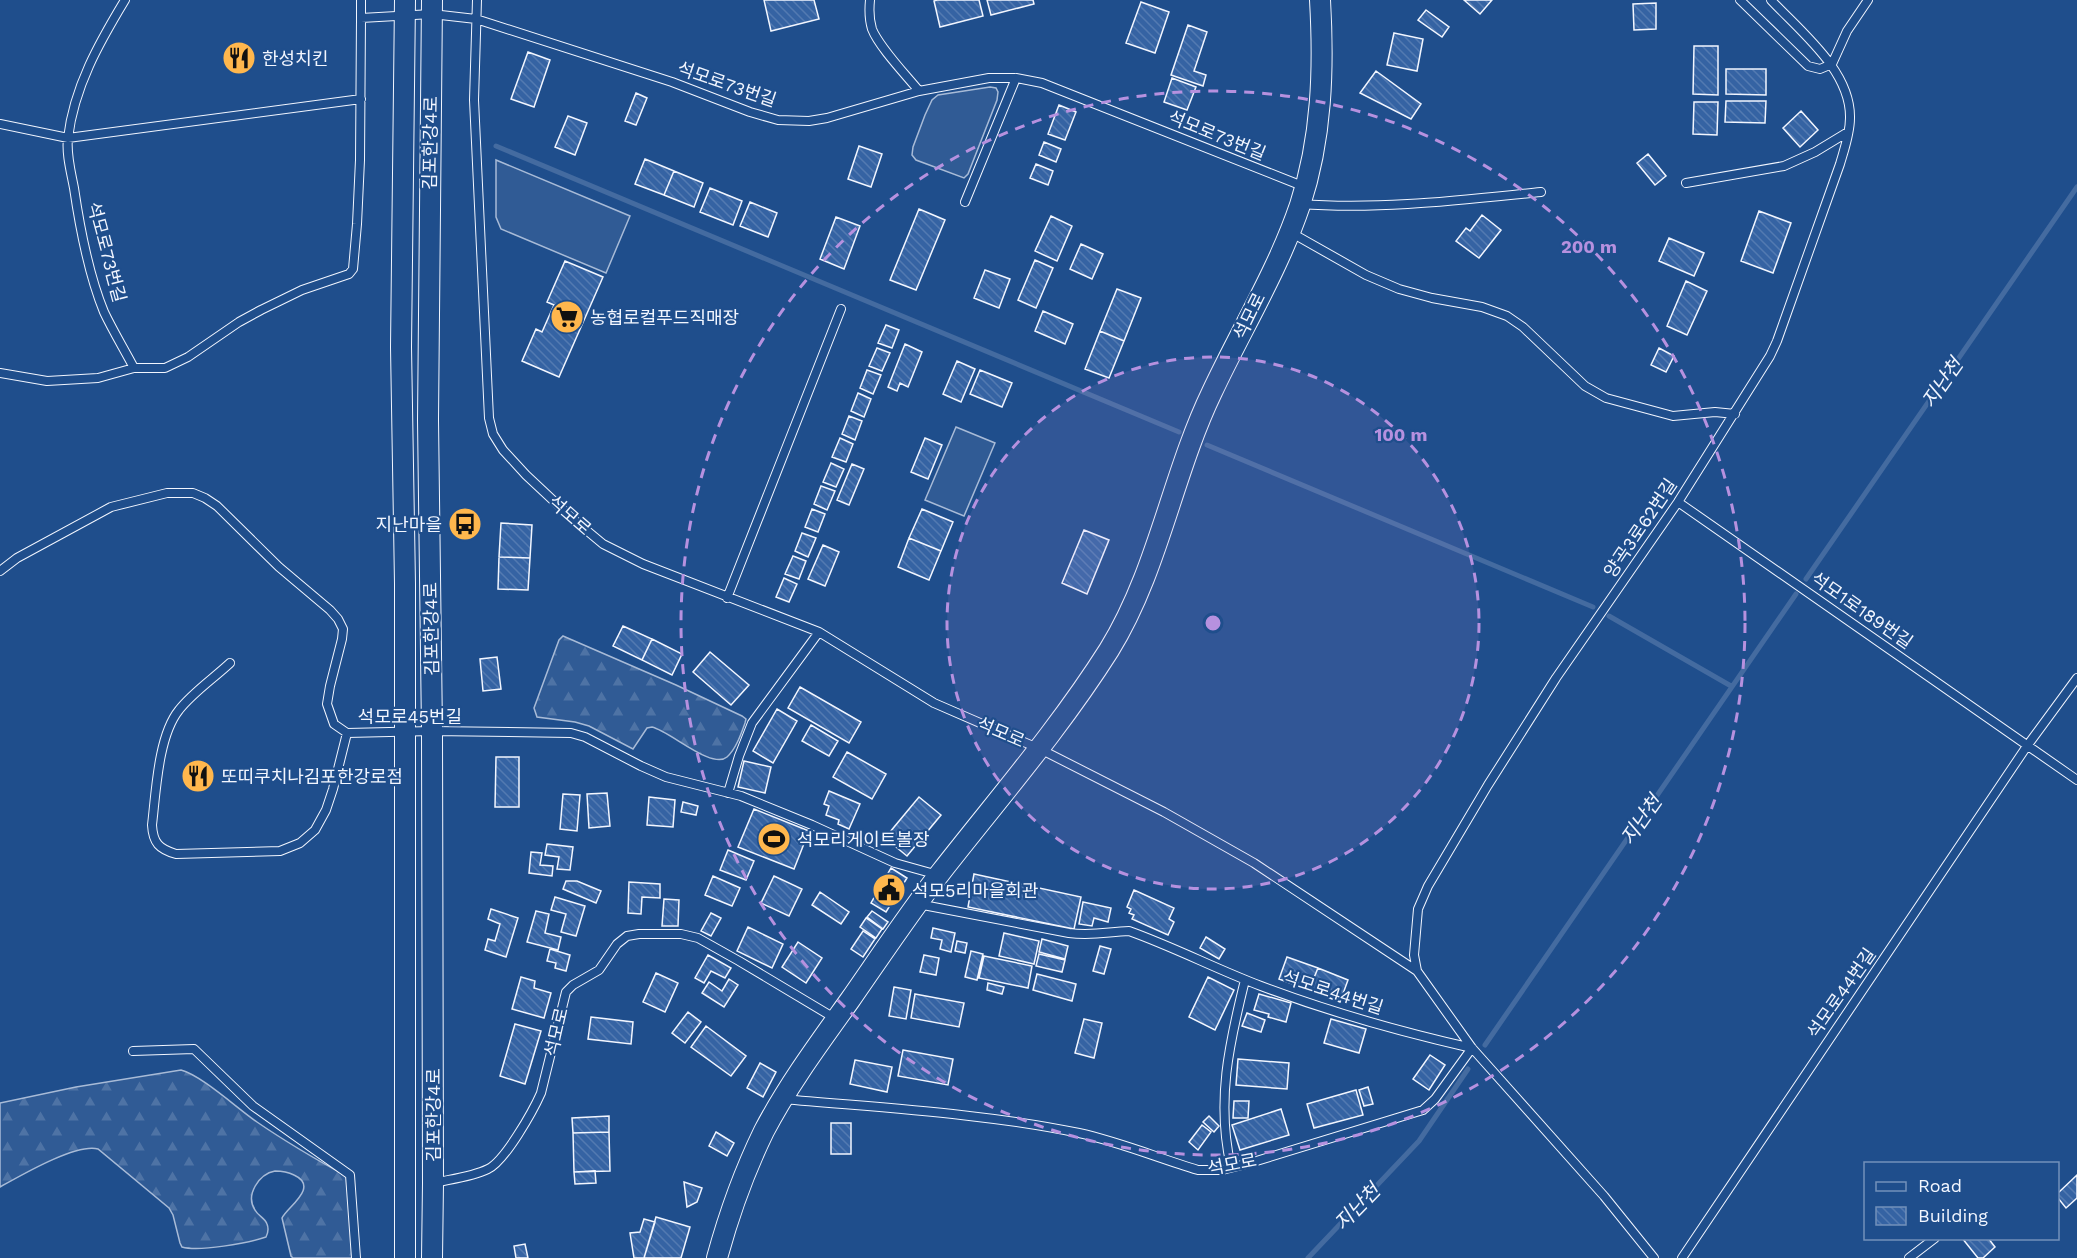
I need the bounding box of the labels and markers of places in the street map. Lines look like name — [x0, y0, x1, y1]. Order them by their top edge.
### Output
restaurant icon: 한성치킨 — [221, 40, 257, 76]
place label: 한성치킨 — [262, 48, 328, 69]
supermarket icon: 농협로컬푸드직매장 — [549, 299, 585, 335]
place label: 농협로컬푸드직매장 — [590, 307, 739, 328]
bus stop icon: 지난마을 — [447, 506, 483, 542]
place label: 지난마을 — [376, 514, 442, 535]
centre of rings — [1203, 613, 1223, 633]
restaurant icon: 또띠쿠치나김포한강로점 — [180, 758, 216, 794]
place label: 또띠쿠치나김포한강로점 — [221, 766, 403, 787]
sports icon: 석모리게이트볼장 — [756, 821, 792, 857]
place label: 석모리게이트볼장 — [797, 829, 929, 850]
public building icon: 석모5리마을회관 — [871, 872, 907, 908]
place label: 석모5리마을회관 — [912, 880, 1039, 901]

